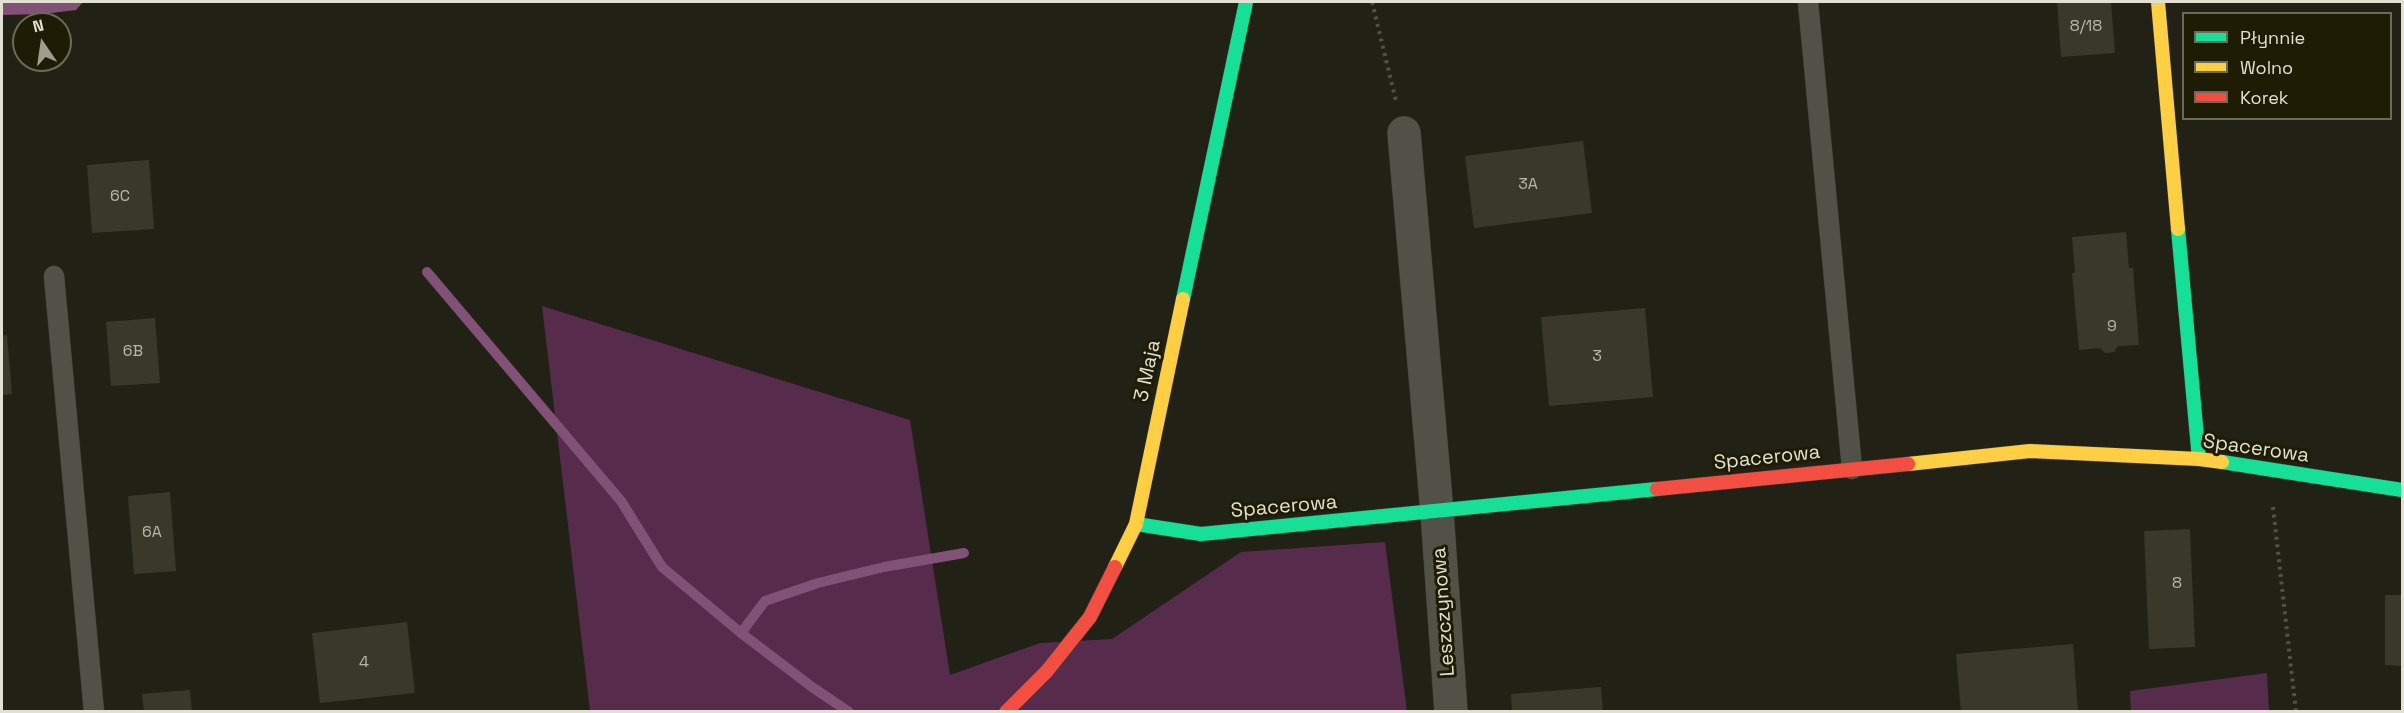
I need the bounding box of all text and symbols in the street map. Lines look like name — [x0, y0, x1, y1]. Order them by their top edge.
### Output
north arrow — [12, 12, 72, 72]
legend — [2182, 12, 2392, 120]
text: N — [31, 14, 46, 37]
house number: 8/18 — [2070, 17, 2102, 37]
text: Płynnie — [2240, 26, 2305, 49]
text: Wolno — [2240, 56, 2293, 79]
text: Korek — [2240, 86, 2289, 109]
house number: 3A — [1518, 175, 1538, 195]
house number: 6C — [110, 187, 130, 207]
house number: 9 — [2107, 317, 2117, 337]
street label: 3 Maja — [1130, 338, 1166, 404]
house number: 6B — [123, 342, 143, 362]
house number: 3 — [1592, 347, 1602, 367]
street label: Spacerowa — [2201, 430, 2311, 468]
street label: Spacerowa — [1713, 440, 1821, 476]
street label: Spacerowa — [1230, 490, 1338, 524]
house number: 6A — [142, 523, 162, 543]
street label: Leszczynowa — [1428, 547, 1460, 677]
house number: 8 — [2172, 574, 2182, 594]
house number: 4 — [359, 653, 369, 673]

